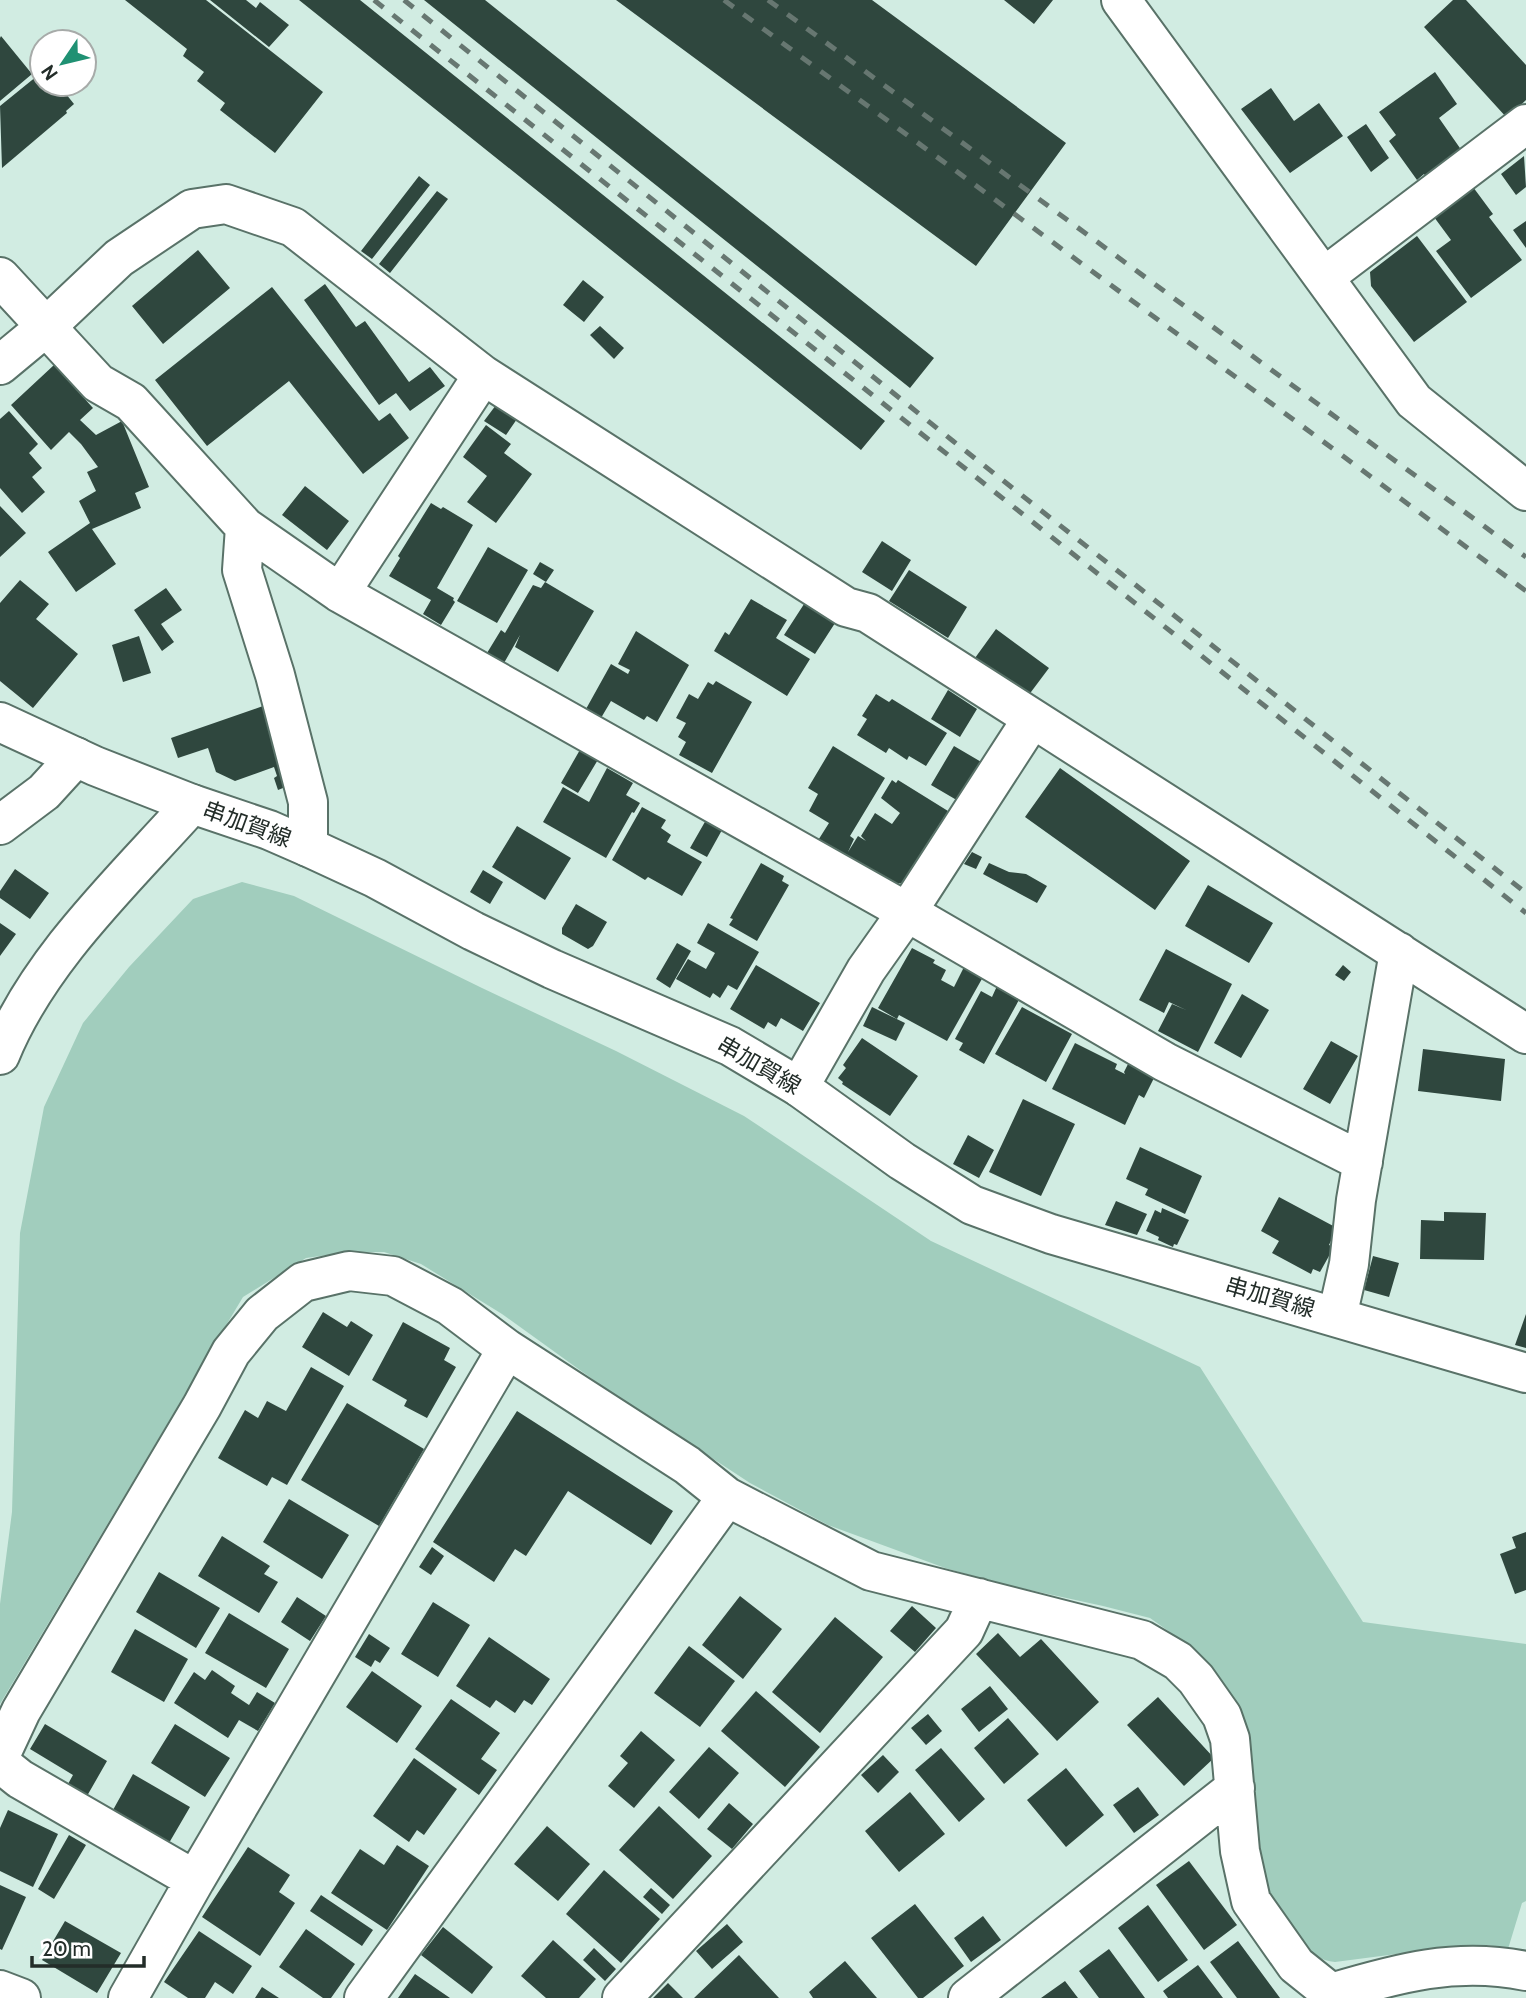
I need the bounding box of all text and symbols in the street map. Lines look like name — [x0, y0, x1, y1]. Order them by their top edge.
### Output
north arrow — [28, 28, 98, 98]
text: N — [36, 60, 63, 85]
street label: 串加賀線 — [199, 795, 295, 853]
street label: 串加賀線 — [712, 1030, 806, 1100]
street label: 串加賀線 — [1222, 1271, 1318, 1323]
scale bar — [32, 1924, 144, 1968]
text: 20 m — [42, 1936, 91, 1961]

